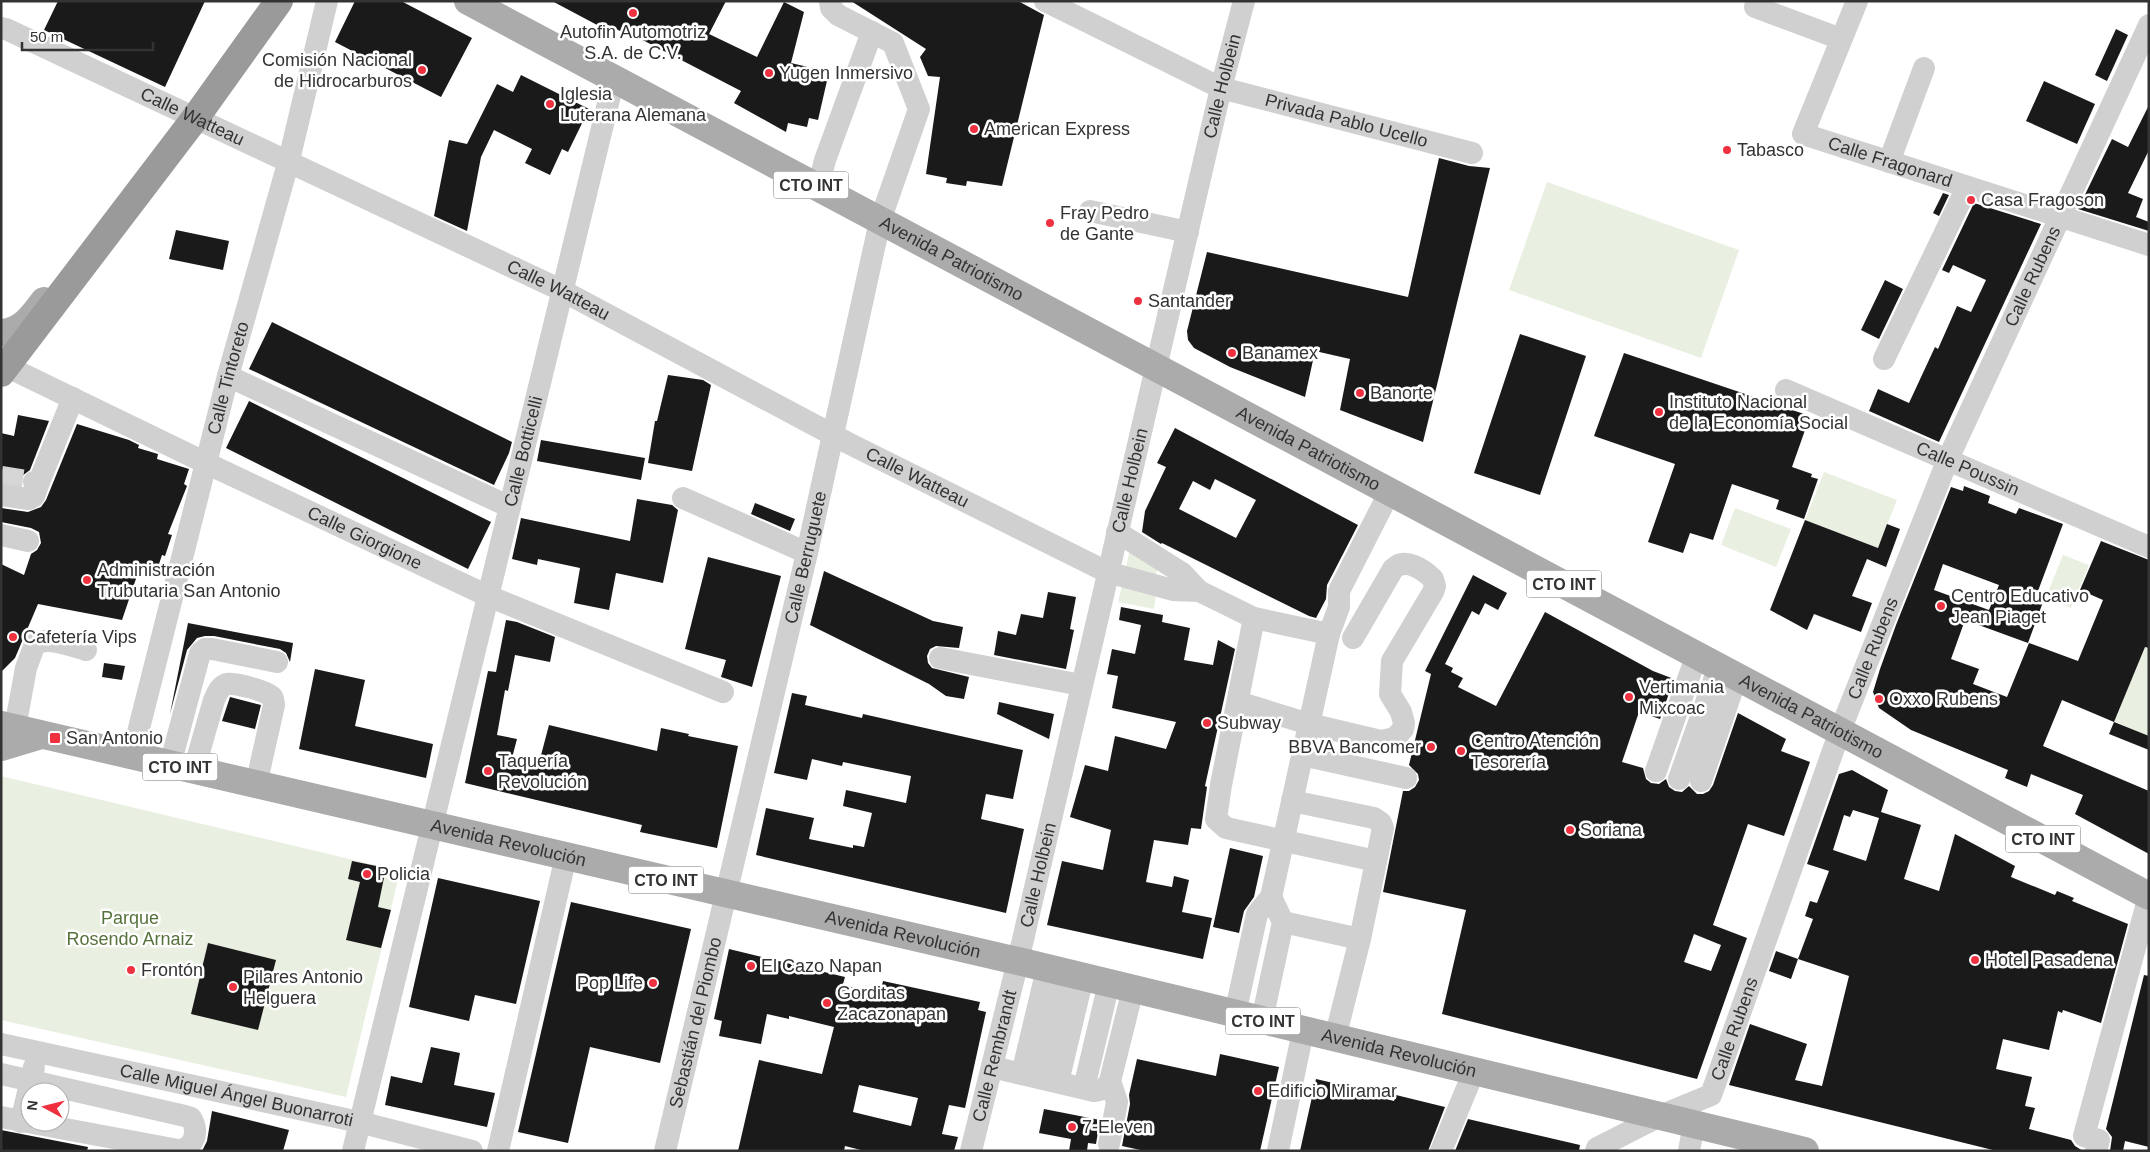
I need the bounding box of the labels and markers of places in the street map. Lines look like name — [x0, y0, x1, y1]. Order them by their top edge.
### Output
marker: Autofin Automotriz S.A. de C.V. — [627, 7, 639, 19]
place label: Autofin Automotriz S.A. de C.V. — [560, 22, 706, 63]
place label: Comisión Nacional de Hidrocarburos — [262, 50, 412, 91]
place label: Yugen Inmersivo — [779, 63, 913, 83]
marker: Comisión Nacional de Hidrocarburos — [416, 64, 428, 76]
marker: Yugen Inmersivo — [763, 67, 775, 79]
place label: Iglesia Luterana Alemana — [560, 84, 707, 125]
marker: Iglesia Luterana Alemana — [544, 98, 556, 110]
place label: American Express — [984, 119, 1130, 139]
marker: American Express — [968, 123, 980, 135]
place label: Tabasco — [1737, 140, 1804, 160]
marker: Tabasco — [1721, 144, 1733, 156]
place label: Casa Fragoson — [1981, 190, 2104, 210]
marker: Casa Fragoson — [1965, 194, 1977, 206]
place label: Fray Pedro de Gante — [1060, 203, 1149, 244]
marker: Fray Pedro de Gante — [1044, 217, 1056, 229]
place label: Santander — [1148, 291, 1231, 311]
marker: Santander — [1132, 295, 1144, 307]
place label: Banamex — [1242, 343, 1318, 363]
marker: Banamex — [1226, 347, 1238, 359]
place label: Banorte — [1370, 383, 1433, 403]
marker: Banorte — [1354, 387, 1366, 399]
place label: Instituto Nacional de la Economía Social — [1669, 392, 1848, 433]
marker: Instituto Nacional de la Economía Social — [1653, 406, 1665, 418]
place label: Administración Trubutaria San Antonio — [97, 560, 280, 601]
marker: Administración Trubutaria San Antonio — [81, 574, 93, 586]
place label: Centro Educativo Jean Piaget — [1951, 586, 2089, 627]
marker: Centro Educativo Jean Piaget — [1935, 600, 1947, 612]
place label: Cafetería Vips — [23, 627, 137, 647]
marker: Cafetería Vips — [7, 631, 19, 643]
place label: Vertimania Mixcoac — [1639, 677, 1725, 718]
place label: Oxxo Rubens — [1889, 689, 1998, 709]
marker: Vertimania Mixcoac — [1623, 691, 1635, 703]
marker: Oxxo Rubens — [1873, 693, 1885, 705]
place label: Subway — [1217, 713, 1281, 733]
marker: Subway — [1201, 717, 1213, 729]
place label: San Antonio — [66, 728, 163, 748]
marker: San Antonio — [48, 731, 62, 745]
place label: Centro Atención Tesorería — [1471, 731, 1599, 772]
place label: BBVA Bancomer — [1288, 737, 1421, 757]
marker: BBVA Bancomer — [1425, 741, 1437, 753]
marker: Centro Atención Tesorería — [1455, 745, 1467, 757]
place label: Taquería Revolución — [498, 751, 587, 792]
marker: Taquería Revolución — [482, 765, 494, 777]
place label: Soriana — [1580, 820, 1643, 840]
marker: Soriana — [1564, 824, 1576, 836]
place label: Policia — [377, 864, 431, 884]
marker: Policia — [361, 868, 373, 880]
place label: Hotel Pasadena — [1985, 950, 2114, 970]
marker: Hotel Pasadena — [1969, 954, 1981, 966]
place label: El Cazo Napan — [761, 956, 882, 976]
place label: Frontón — [141, 960, 203, 980]
marker: El Cazo Napan — [745, 960, 757, 972]
marker: Frontón — [125, 964, 137, 976]
place label: Pilares Antonio Helguera — [243, 967, 363, 1008]
place label: Pop Life — [577, 973, 643, 993]
marker: Pop Life — [647, 977, 659, 989]
marker: Pilares Antonio Helguera — [227, 981, 239, 993]
place label: Gorditas Zacazonapan — [837, 983, 946, 1024]
marker: Gorditas Zacazonapan — [821, 997, 833, 1009]
place label: Edificio Miramar — [1268, 1081, 1397, 1101]
marker: Edificio Miramar — [1252, 1085, 1264, 1097]
place label: 7-Eleven — [1082, 1117, 1153, 1137]
marker: 7-Eleven — [1066, 1121, 1078, 1133]

